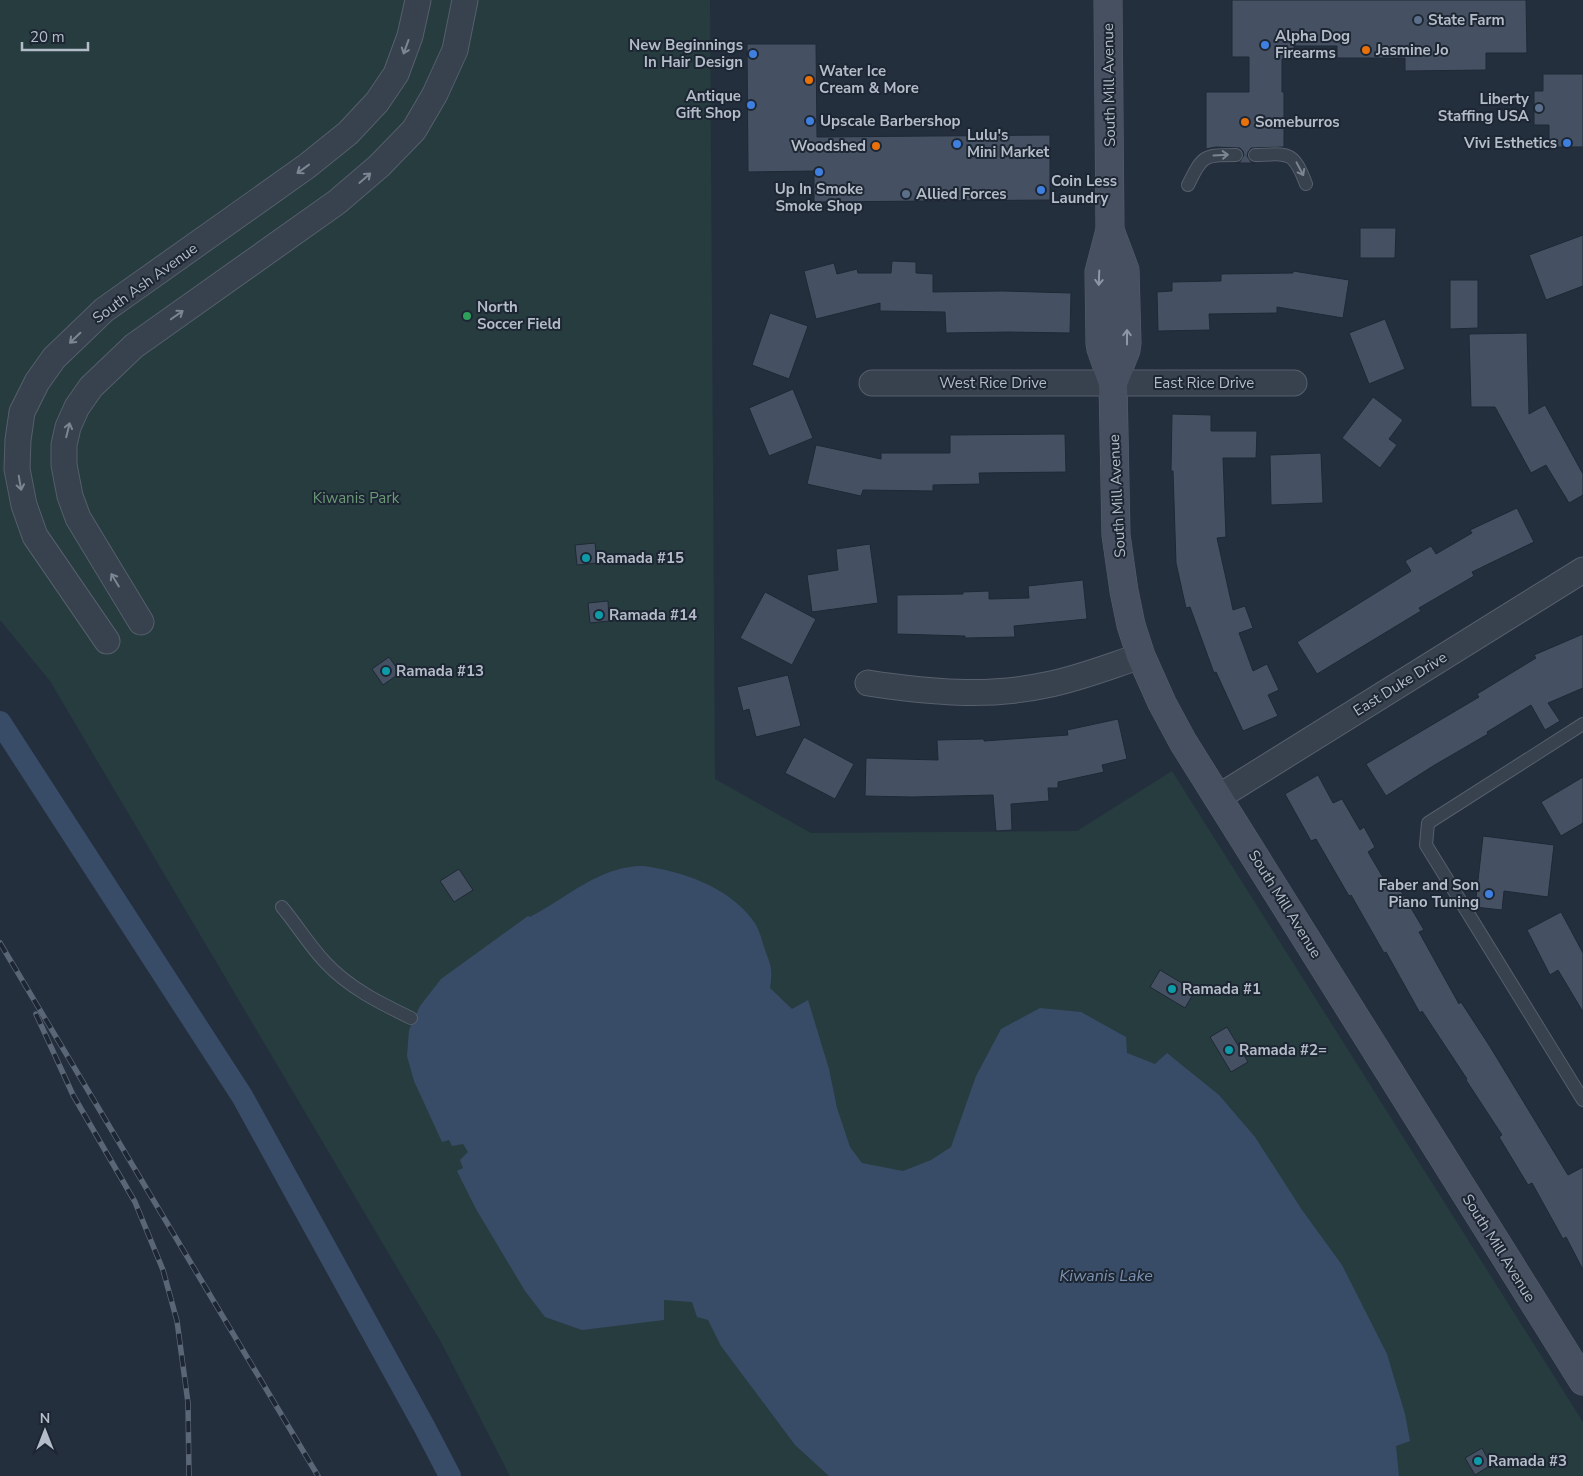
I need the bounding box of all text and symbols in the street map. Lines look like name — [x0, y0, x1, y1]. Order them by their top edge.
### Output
place label: State Farm — [1428, 10, 1505, 30]
marker: State Farm — [1412, 14, 1424, 26]
scale bar — [22, 20, 89, 52]
street label: South Mill Avenue — [1098, 23, 1120, 147]
place label: Alpha Dog Firearms — [1275, 26, 1350, 63]
text: 20 m — [30, 27, 65, 47]
place label: New Beginnings In Hair Design — [629, 35, 743, 72]
one-way arrow — [401, 39, 410, 54]
marker: Alpha Dog Firearms — [1259, 39, 1271, 51]
place label: Jasmine Jo — [1375, 40, 1449, 60]
marker: Jasmine Jo — [1360, 44, 1372, 56]
marker: New Beginnings In Hair Design — [747, 48, 759, 60]
place label: Water Ice Cream & More — [819, 61, 919, 98]
marker: Water Ice Cream & More — [803, 74, 815, 86]
place label: Antique Gift Shop — [675, 86, 741, 123]
place label: Liberty Staffing USA — [1438, 89, 1530, 126]
marker: Antique Gift Shop — [745, 99, 757, 111]
marker: Liberty Staffing USA — [1533, 102, 1545, 114]
place label: Upscale Barbershop — [820, 111, 961, 131]
place label: Someburros — [1255, 112, 1340, 132]
marker: Upscale Barbershop — [804, 115, 816, 127]
marker: Someburros — [1239, 116, 1251, 128]
place label: Lulu's Mini Market — [967, 125, 1050, 162]
place label: Vivi Esthetics — [1463, 133, 1557, 153]
place label: Woodshed — [791, 136, 866, 156]
marker: Vivi Esthetics — [1561, 137, 1573, 149]
marker: Lulu's Mini Market — [951, 138, 963, 150]
marker: Woodshed — [870, 140, 882, 152]
one-way arrow — [1213, 151, 1229, 160]
one-way arrow — [1296, 161, 1305, 176]
one-way arrow — [296, 164, 310, 174]
marker: Up In Smoke Smoke Shop — [813, 166, 825, 178]
place label: Coin Less Laundry — [1051, 171, 1117, 208]
one-way arrow — [358, 172, 371, 184]
place label: Up In Smoke Smoke Shop — [775, 179, 863, 216]
place label: Allied Forces — [916, 184, 1007, 204]
marker: Coin Less Laundry — [1035, 184, 1047, 196]
marker: Allied Forces — [900, 188, 912, 200]
street label: South Ash Avenue — [89, 238, 201, 328]
one-way arrow — [1095, 269, 1104, 285]
place label: North Soccer Field — [477, 297, 561, 334]
one-way arrow — [170, 310, 184, 320]
marker: North Soccer Field — [461, 310, 473, 322]
one-way arrow — [1122, 329, 1132, 346]
one-way arrow — [68, 332, 81, 344]
street label: West Rice Drive — [939, 373, 1047, 393]
street label: East Rice Drive — [1154, 373, 1254, 393]
one-way arrow — [63, 423, 73, 439]
street label: South Mill Avenue — [1104, 434, 1130, 558]
one-way arrow — [15, 474, 25, 490]
park label: Kiwanis Park — [313, 488, 400, 508]
place label: Ramada #15 — [596, 548, 684, 568]
marker: Ramada #15 — [580, 552, 592, 564]
one-way arrow — [110, 574, 120, 588]
place label: Ramada #14 — [609, 605, 697, 625]
marker: Ramada #14 — [593, 609, 605, 621]
street label: East Duke Drive — [1349, 647, 1451, 721]
place label: Ramada #13 — [396, 661, 484, 681]
marker: Ramada #13 — [380, 665, 392, 677]
street label: South Mill Avenue — [1244, 846, 1326, 962]
place label: Faber and Son Piano Tuning — [1379, 875, 1479, 912]
marker: Faber and Son Piano Tuning — [1483, 888, 1495, 900]
place label: Ramada #1 — [1182, 979, 1261, 999]
marker: Ramada #1 — [1166, 983, 1178, 995]
place label: Ramada #2= — [1239, 1040, 1327, 1060]
marker: Ramada #2= — [1223, 1044, 1235, 1056]
street label: South Mill Avenue — [1458, 1190, 1540, 1306]
water label: Kiwanis Lake — [1059, 1265, 1153, 1287]
north arrow — [20, 1406, 70, 1456]
text: N — [40, 1409, 50, 1428]
place label: Ramada #3 — [1488, 1451, 1567, 1471]
marker: Ramada #3 — [1472, 1455, 1484, 1467]

